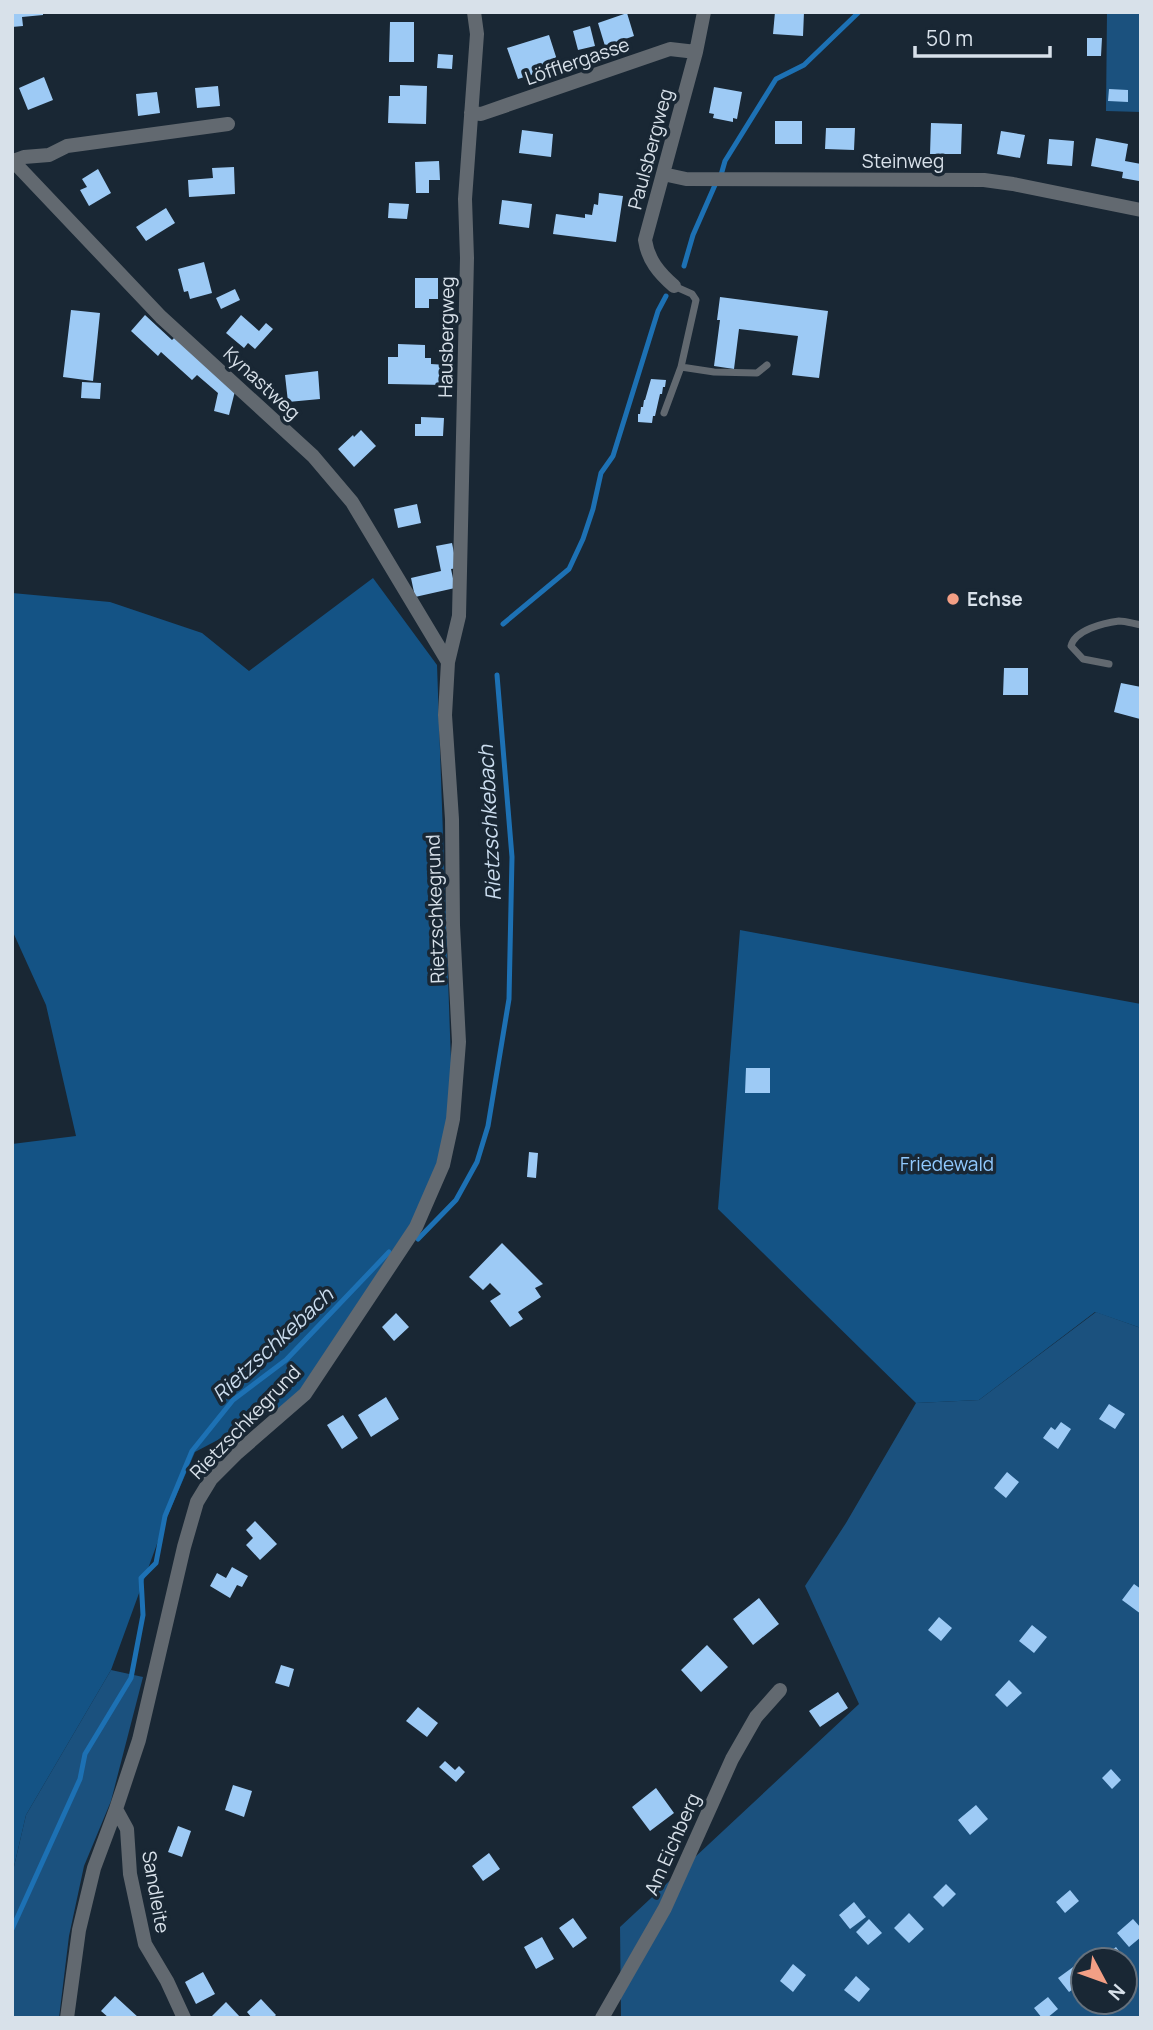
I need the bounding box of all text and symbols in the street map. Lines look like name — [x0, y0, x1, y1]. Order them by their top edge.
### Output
scale bar — [915, 14, 1050, 58]
text: 50 m — [926, 24, 973, 52]
street label: Löfflergasse — [521, 31, 633, 91]
street label: Paulsbergweg — [621, 86, 679, 212]
street label: Steinweg — [862, 148, 944, 174]
street label: Hausbergweg — [432, 276, 460, 398]
street label: Kynastweg — [218, 341, 306, 425]
place label: Echse — [967, 586, 1023, 612]
marker: Echse — [945, 591, 961, 607]
water label: Rietzschkebach — [471, 743, 507, 902]
street label: Rietzschkegrund — [419, 834, 451, 984]
park label: Friedewald — [900, 1151, 994, 1177]
water label: Rietzschkebach — [206, 1280, 340, 1408]
street label: Rietzschkegrund — [184, 1359, 306, 1485]
street label: Am Eichberg — [638, 1789, 706, 1899]
street label: Sandleite — [136, 1849, 176, 1935]
north arrow — [1069, 1946, 1139, 2016]
text: N — [1103, 1978, 1131, 2006]

